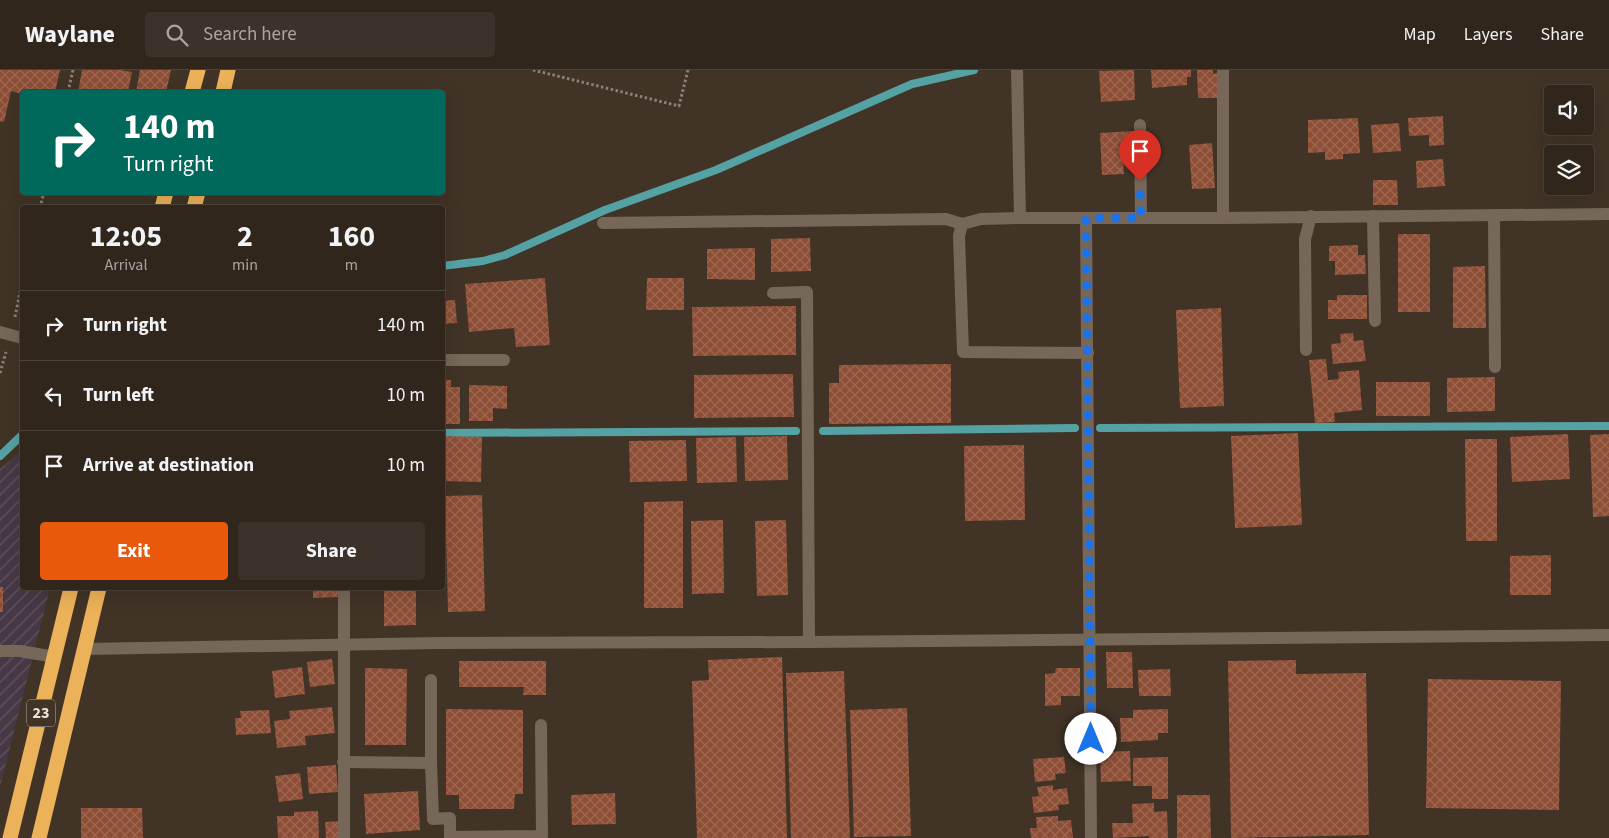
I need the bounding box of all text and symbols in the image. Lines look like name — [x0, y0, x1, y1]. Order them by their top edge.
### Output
search box — [145, 12, 495, 57]
text: Waylane — [25, 17, 115, 52]
icon: search — [163, 21, 191, 49]
text: Search here — [203, 21, 297, 48]
text: Map — [1404, 22, 1436, 47]
text: Layers — [1464, 22, 1513, 47]
text: Share — [1541, 22, 1584, 47]
map controls — [1544, 85, 1594, 195]
button: sound — [1544, 85, 1594, 135]
text: 140 m — [123, 102, 215, 152]
icon: right — [40, 110, 105, 175]
pin — [1119, 130, 1161, 181]
icon: arrive — [1126, 137, 1154, 165]
button: layers — [1544, 145, 1594, 195]
text: Turn right — [123, 148, 213, 180]
text: 12:05 — [90, 215, 162, 258]
text: 2 — [237, 215, 253, 258]
text: 160 — [328, 215, 375, 258]
text: Arrival — [104, 254, 147, 276]
text: min — [232, 254, 258, 276]
text: m — [345, 254, 358, 276]
icon: right — [40, 312, 68, 340]
text: Turn right — [83, 312, 167, 339]
text: 140 m — [377, 312, 425, 339]
icon: left — [40, 382, 68, 410]
text: Turn left — [83, 382, 154, 409]
text: 10 m — [387, 382, 425, 409]
icon: arrive — [40, 452, 68, 480]
text: Arrive at destination — [83, 452, 254, 479]
text: 10 m — [387, 452, 425, 479]
button: Exit — [40, 522, 228, 580]
button: Share — [238, 522, 425, 580]
road number: 23 — [27, 700, 55, 726]
position arrow — [1064, 712, 1116, 764]

